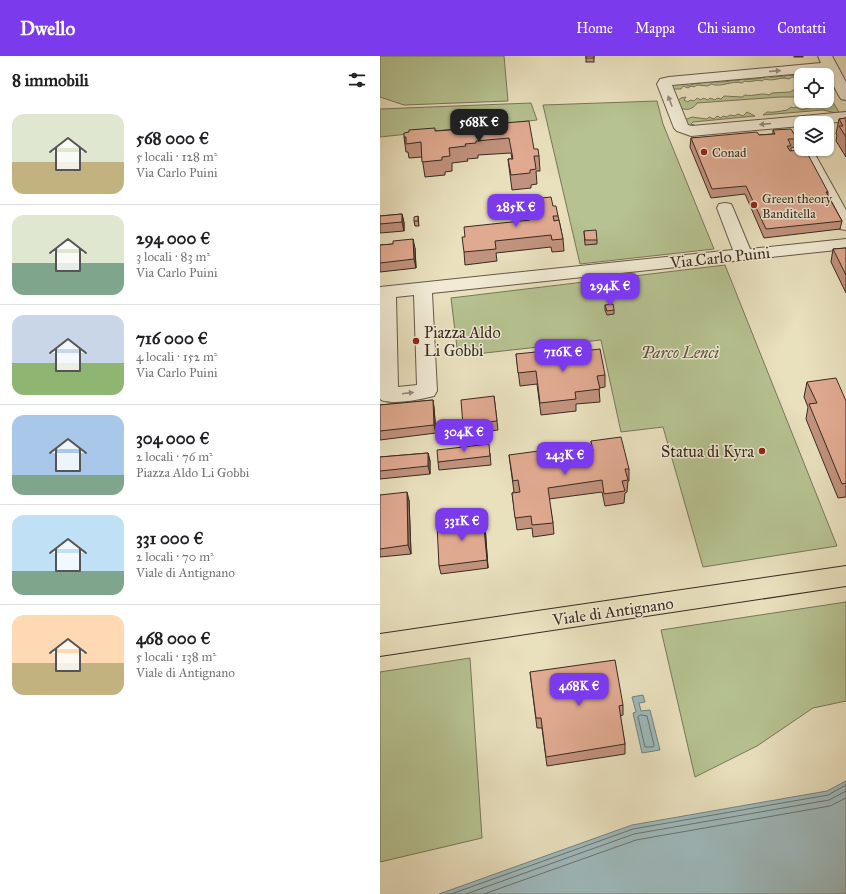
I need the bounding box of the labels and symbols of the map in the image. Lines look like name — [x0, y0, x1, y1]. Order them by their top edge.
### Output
one-way arrow — [769, 68, 781, 74]
one-way arrow — [667, 94, 673, 106]
pin: 568K € — [446, 109, 512, 143]
one-way arrow — [759, 120, 771, 127]
place label: Conad — [712, 145, 747, 161]
marker: Conad — [699, 147, 709, 157]
place label: Green theory Banditella — [762, 191, 833, 222]
pin: 285K € — [483, 194, 549, 228]
marker: Green theory Banditella — [749, 200, 759, 210]
street label: Via Carlo Puini — [668, 243, 772, 272]
pin: 294K € — [577, 273, 643, 307]
place label: Piazza Aldo Li Gobbi — [424, 323, 501, 360]
marker: Piazza Aldo Li Gobbi — [411, 336, 421, 346]
pin: 716K € — [530, 339, 596, 373]
park label: Parco Lenci — [641, 343, 719, 362]
one-way arrow — [402, 390, 414, 396]
pin: 304K € — [431, 419, 497, 453]
pin: 243K € — [532, 442, 598, 476]
place label: Statua di Kyra — [661, 442, 754, 461]
marker: Statua di Kyra — [757, 446, 767, 456]
pin: 331K € — [429, 508, 495, 542]
street label: Viale di Antignano — [551, 594, 675, 630]
pin: 468K € — [546, 673, 612, 707]

